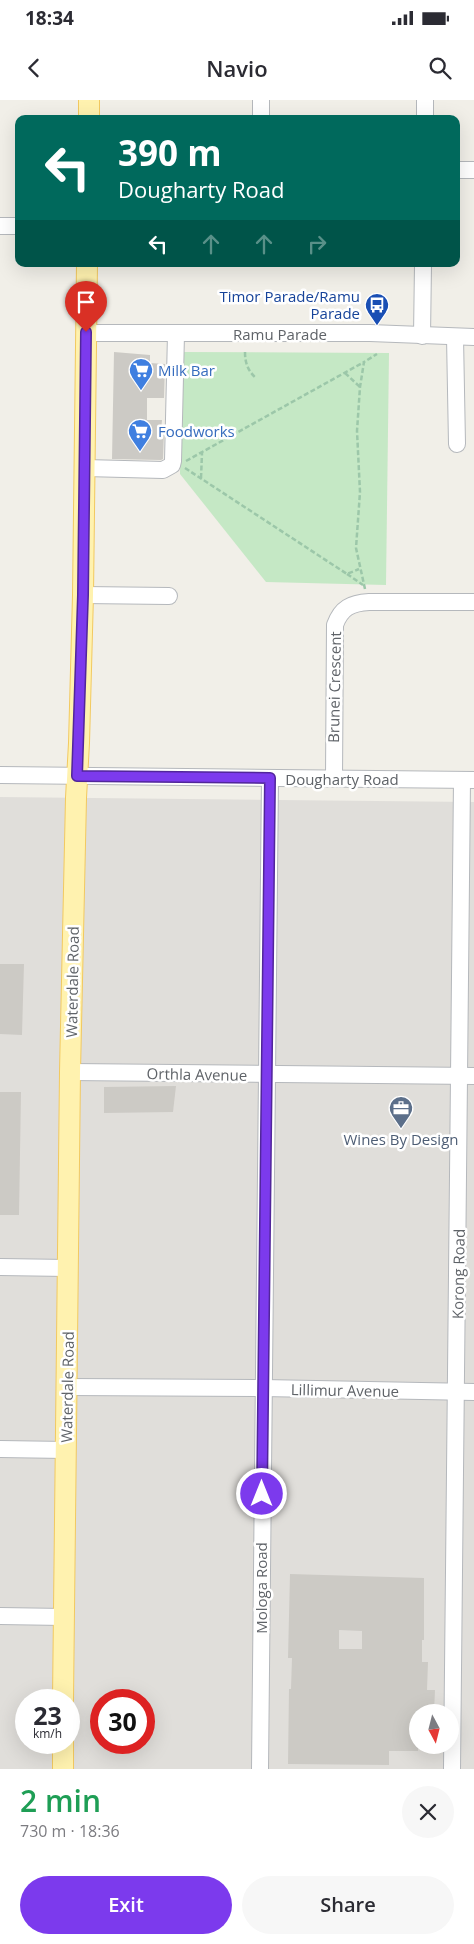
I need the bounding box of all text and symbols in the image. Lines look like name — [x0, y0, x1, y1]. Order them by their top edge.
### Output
text: 18:34 — [25, 5, 74, 31]
text: Navio — [206, 53, 268, 83]
icon: back — [20, 54, 48, 82]
icon: search — [426, 54, 454, 82]
text: 390 m — [118, 129, 222, 176]
icon: left — [35, 135, 100, 200]
text: Dougharty Road — [118, 174, 284, 204]
icon: left — [144, 230, 172, 258]
icon: ahead — [197, 230, 225, 258]
icon: ahead — [250, 230, 278, 258]
icon: right — [303, 230, 331, 258]
pin — [65, 281, 107, 332]
place label: Timor Parade/Ramu Parade — [219, 286, 360, 323]
icon: arrive — [72, 288, 100, 316]
bus stop icon: Timor Parade/Ramu Parade — [364, 292, 390, 326]
street label: Ramu Parade — [233, 324, 327, 344]
supermarket icon: Milk Bar — [128, 357, 154, 391]
place label: Milk Bar — [158, 360, 215, 380]
supermarket icon: Foodworks — [127, 418, 153, 452]
place label: Foodworks — [158, 421, 235, 441]
street label: Brunei Crescent — [323, 631, 345, 743]
street label: Dougharty Road — [285, 769, 399, 789]
street label: Waterdale Road — [61, 926, 83, 1038]
street label: Orthla Avenue — [147, 1063, 247, 1085]
office icon: Wines By Design — [388, 1095, 414, 1129]
place label: Wines By Design — [344, 1129, 459, 1149]
street label: Korong Road — [447, 1229, 469, 1319]
street label: Waterdale Road — [56, 1331, 78, 1443]
street label: Lillimur Avenue — [291, 1379, 399, 1401]
position arrow — [235, 1467, 287, 1519]
street label: Mologa Road — [251, 1542, 271, 1634]
speed limit sign: 30 — [90, 1689, 155, 1754]
text: 23 — [33, 1698, 62, 1732]
north arrow — [409, 1704, 459, 1754]
map controls — [409, 1704, 459, 1754]
text: km/h — [33, 1725, 62, 1742]
text: 2 min — [20, 1780, 101, 1821]
button: close — [402, 1786, 454, 1838]
text: 730 m · 18:36 — [20, 1820, 120, 1842]
button: Exit — [20, 1876, 232, 1934]
button: Share — [242, 1876, 454, 1934]

